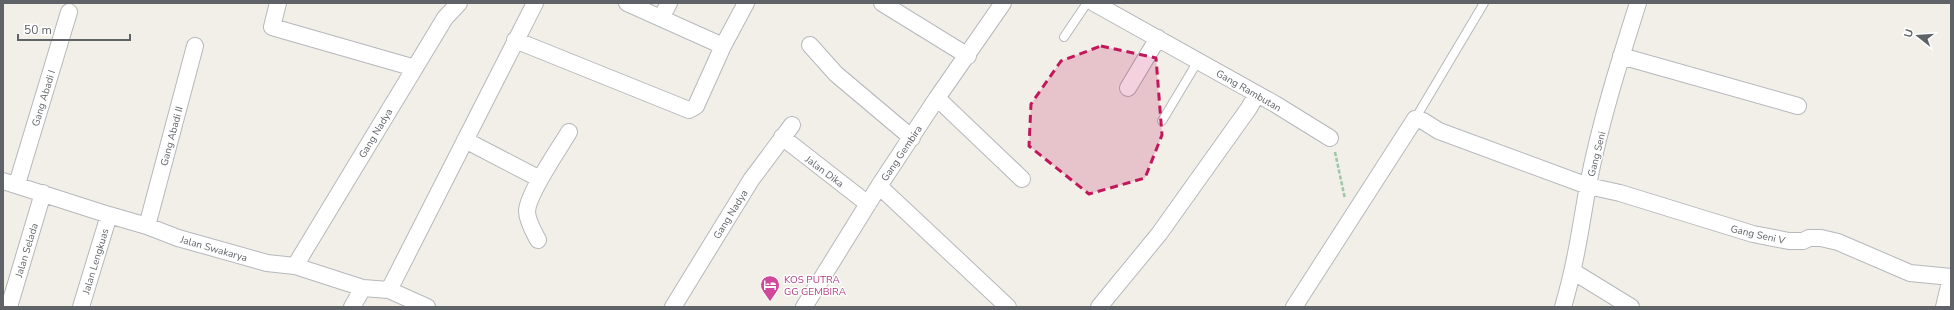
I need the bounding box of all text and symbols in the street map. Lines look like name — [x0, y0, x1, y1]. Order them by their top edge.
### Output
scale bar — [18, 16, 130, 42]
north arrow — [1898, 16, 1938, 56]
text: 50 m — [24, 22, 52, 38]
text: U — [1901, 27, 1917, 39]
street label: Gang Rambutan — [1213, 67, 1284, 115]
street label: Gang Abadi I — [29, 68, 59, 128]
street label: Gang Abadi II — [157, 105, 187, 168]
street label: Gang Nadya — [356, 106, 396, 161]
street label: Gang Gembira — [878, 123, 926, 184]
street label: Gang Seni — [1585, 130, 1609, 178]
street label: Jalan Dika — [801, 152, 847, 191]
street label: Gang Nadya — [710, 187, 752, 242]
street label: Jalan Selada — [12, 222, 42, 280]
street label: Gang Seni V — [1729, 222, 1787, 248]
street label: Jalan Lengkuas — [79, 227, 113, 297]
street label: Jalan Swakarya — [178, 232, 249, 265]
place label: KOS PUTRA GG GEMBIRA — [784, 273, 847, 299]
hotel icon: KOS PUTRA GG GEMBIRA — [759, 274, 781, 302]

